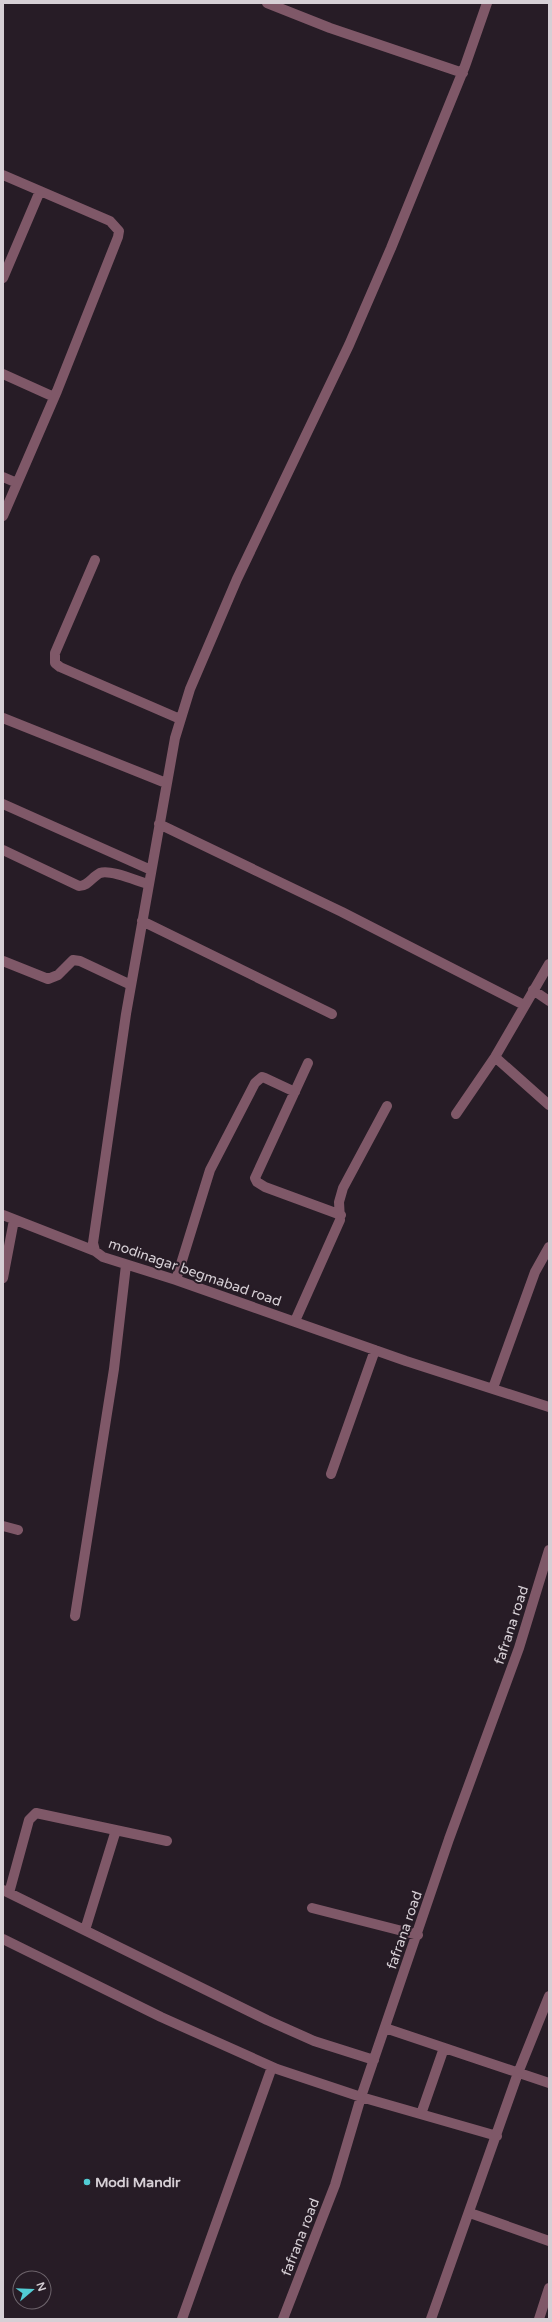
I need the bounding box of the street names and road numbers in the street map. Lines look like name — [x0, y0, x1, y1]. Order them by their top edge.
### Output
street label: modinagar begmabad road — [106, 1235, 283, 1310]
street label: fafrana road — [491, 1584, 532, 1667]
street label: fafrana road — [383, 1889, 426, 1972]
street label: fafrana road — [278, 2196, 323, 2278]

